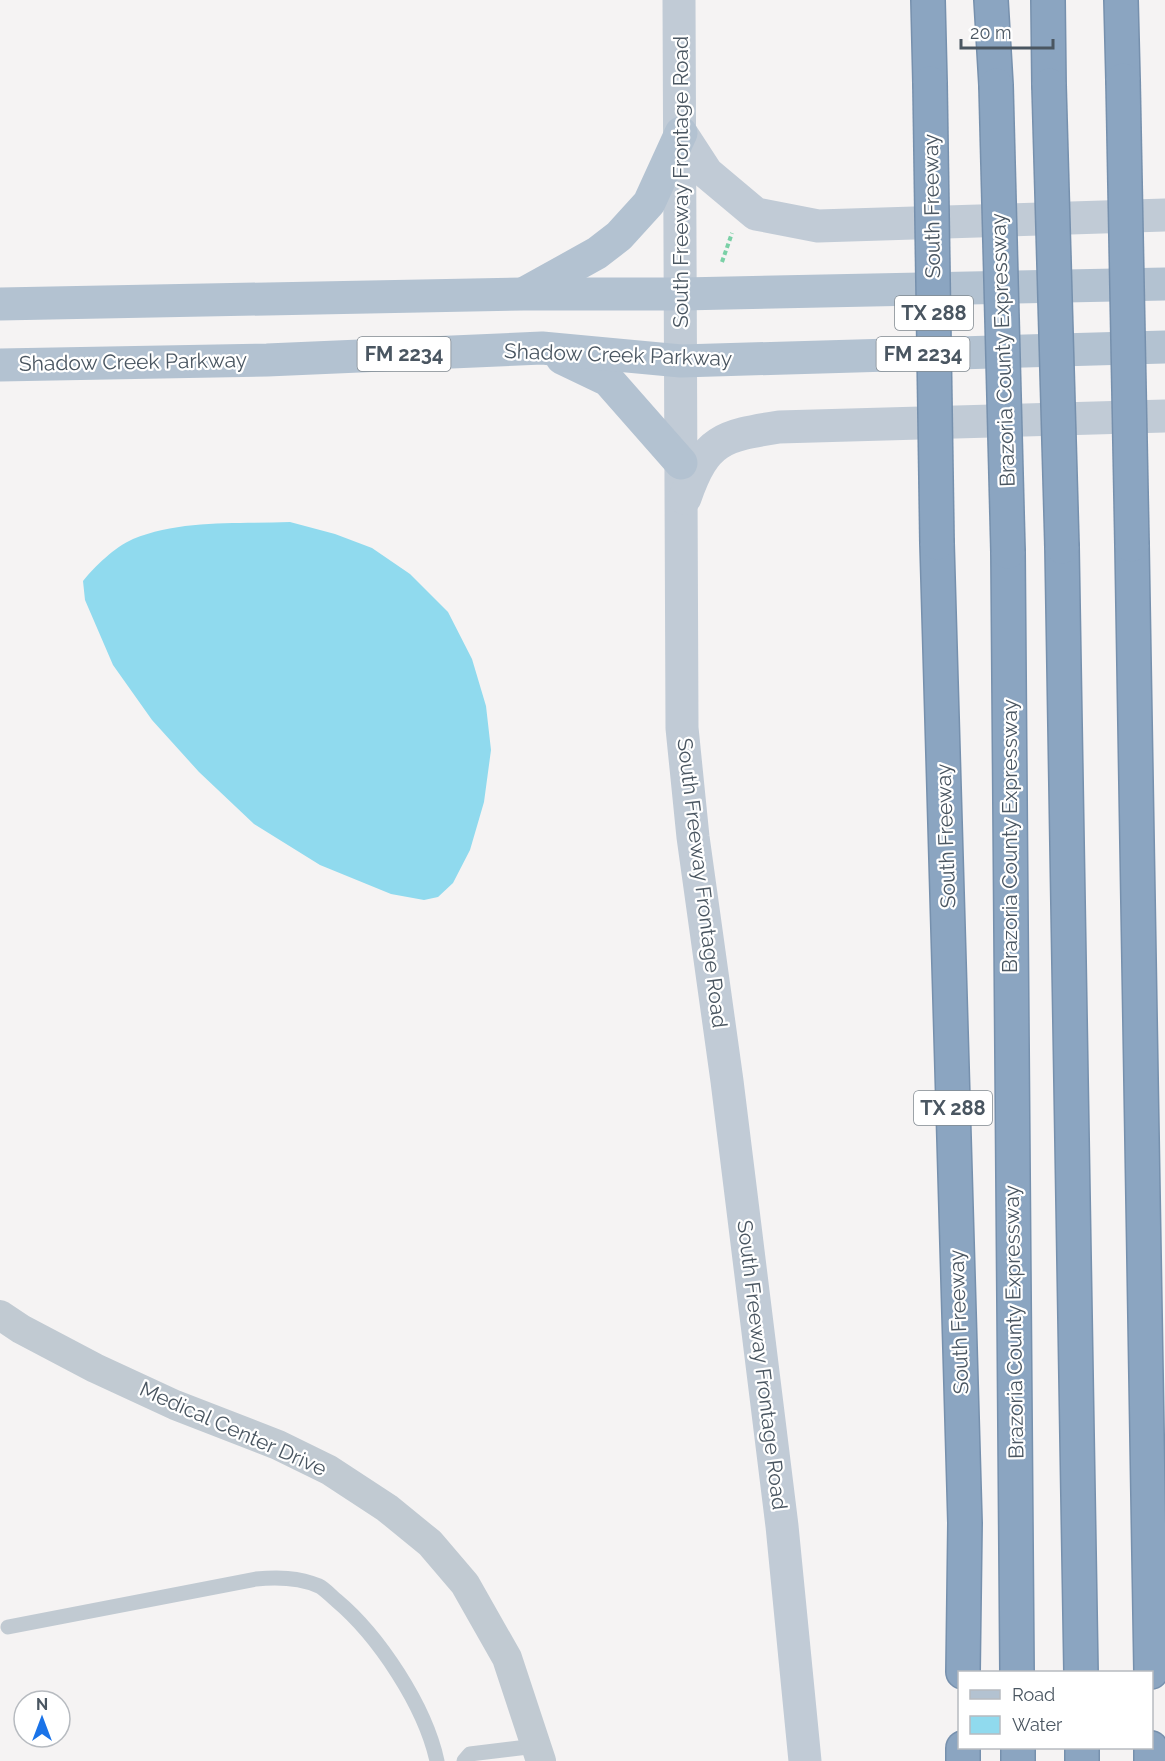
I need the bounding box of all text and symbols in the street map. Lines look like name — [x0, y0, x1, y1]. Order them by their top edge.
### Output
scale bar — [961, 12, 1052, 50]
text: 20 m — [970, 22, 1012, 43]
street label: South Freeway Frontage Road — [668, 36, 693, 328]
street label: South Freeway — [918, 133, 945, 279]
street label: Brazoria County Expressway — [985, 213, 1020, 487]
road number: TX 288 — [895, 296, 973, 330]
road number: FM 2234 — [358, 337, 450, 371]
road number: FM 2234 — [876, 337, 970, 371]
street label: Shadow Creek Parkway — [504, 338, 732, 371]
street label: Shadow Creek Parkway — [19, 347, 247, 376]
street label: Brazoria County Expressway — [997, 699, 1022, 973]
street label: South Freeway Frontage Road — [672, 736, 733, 1029]
street label: South Freeway — [930, 763, 961, 909]
road number: TX 288 — [914, 1091, 992, 1125]
street label: Brazoria County Expressway — [999, 1185, 1028, 1459]
street label: South Freeway Frontage Road — [732, 1218, 793, 1511]
street label: South Freeway — [943, 1249, 974, 1395]
street label: Medical Center Drive — [136, 1376, 331, 1481]
legend — [958, 1671, 1153, 1749]
text: Road — [1012, 1684, 1055, 1705]
north arrow — [12, 1689, 72, 1749]
text: N — [36, 1695, 48, 1714]
text: Water — [1012, 1714, 1063, 1735]

